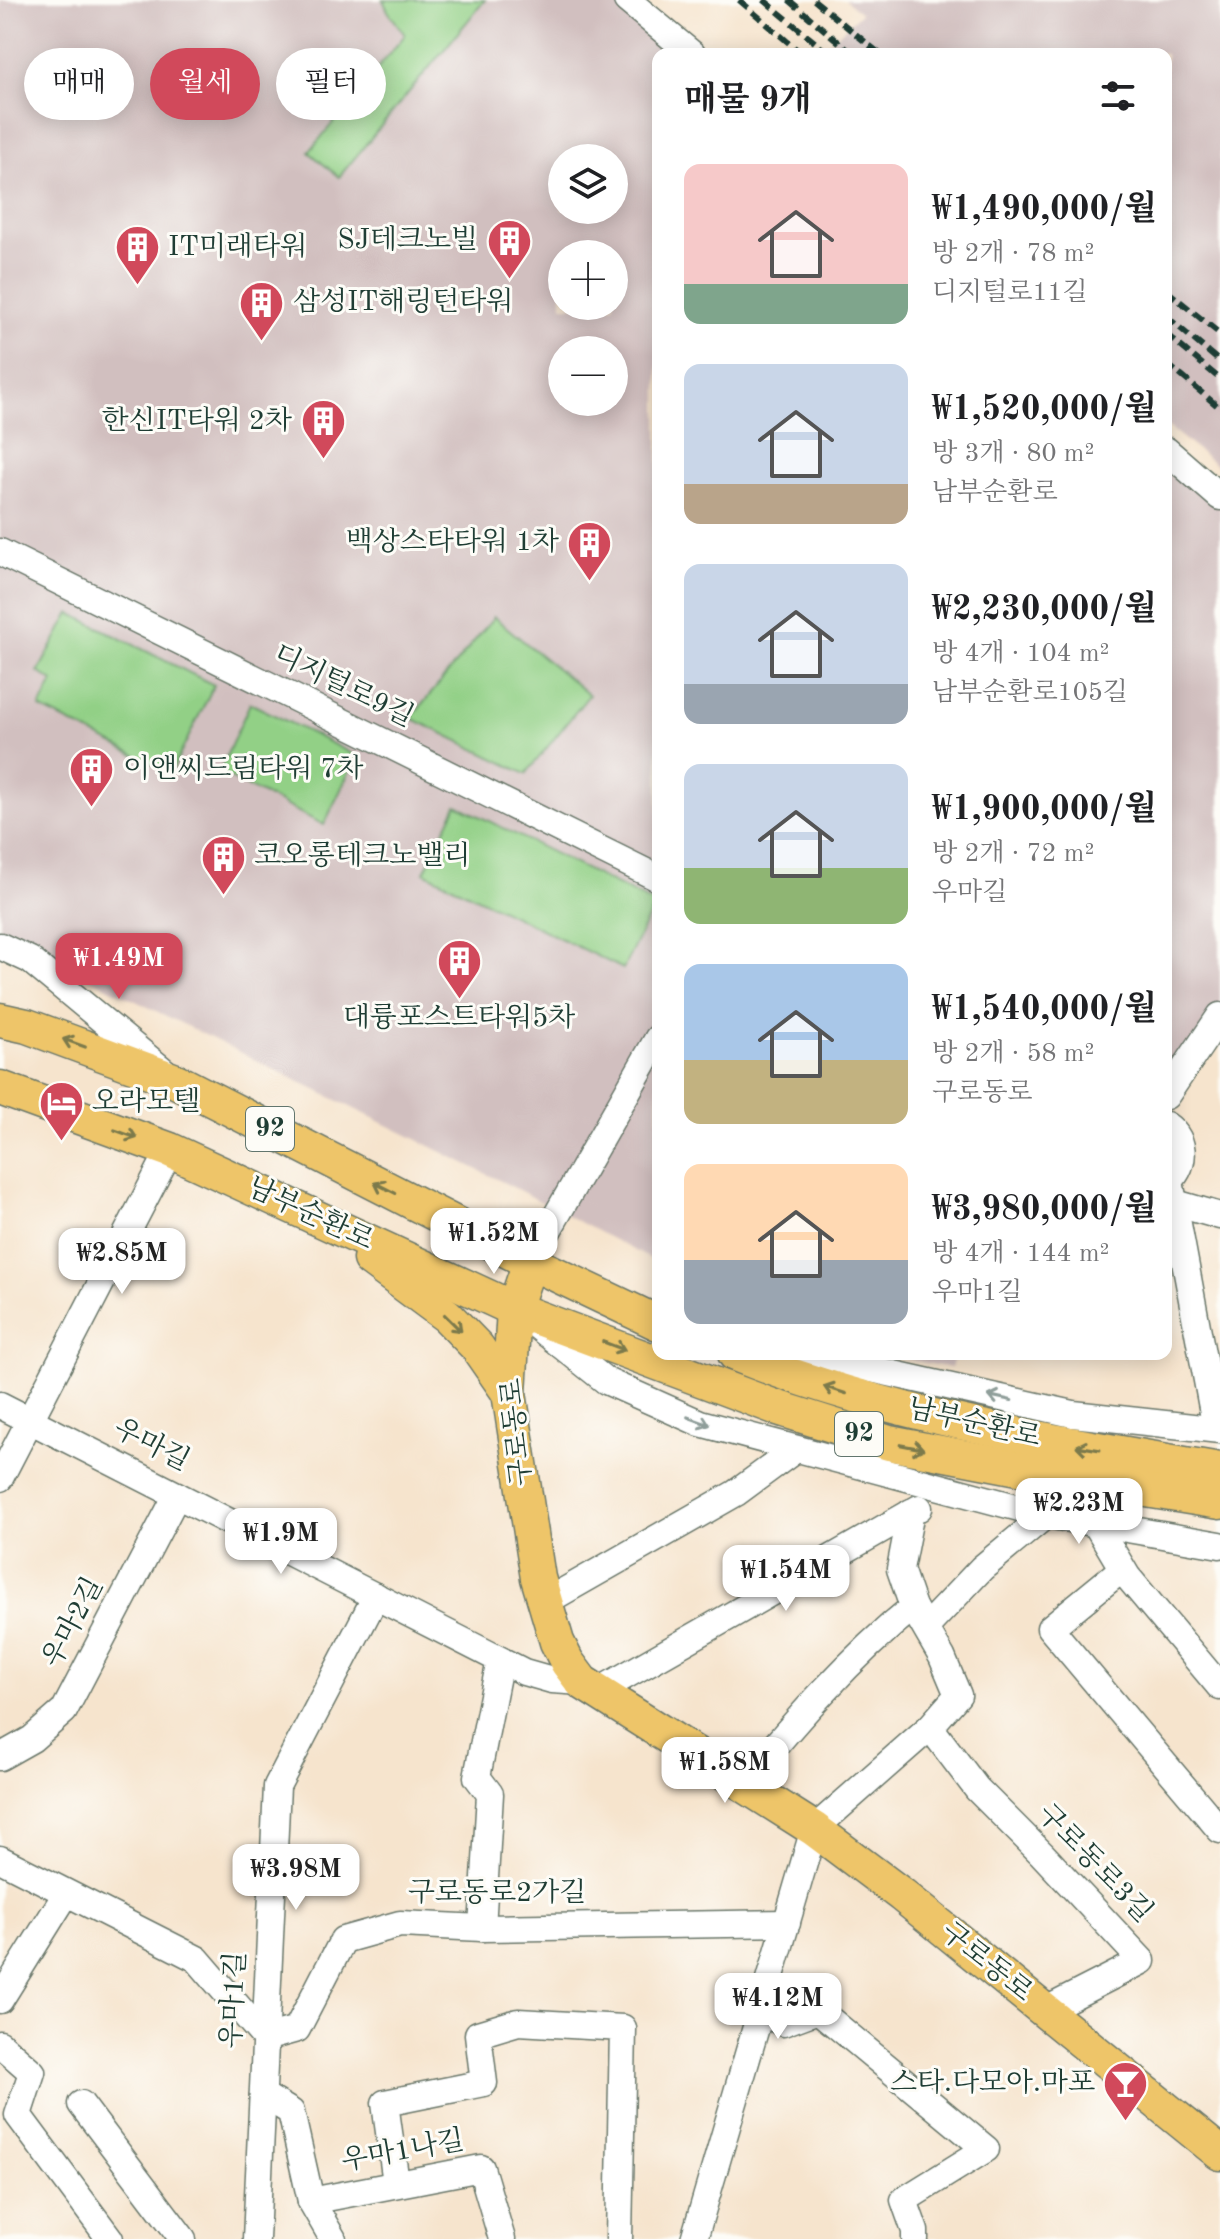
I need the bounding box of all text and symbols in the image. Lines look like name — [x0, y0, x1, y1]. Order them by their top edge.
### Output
chip: 매매 — [24, 48, 134, 120]
chip: 월세 — [150, 48, 260, 120]
chip: 필터 — [276, 48, 386, 120]
icon: filters — [1096, 74, 1140, 118]
text: 매물 9개 — [684, 84, 812, 118]
map controls — [548, 144, 628, 416]
button: layers — [548, 144, 628, 224]
text: ₩1,490,000/월 — [932, 193, 1157, 227]
icon: home — [748, 196, 844, 292]
building icon: SJ테크노빌 — [485, 217, 533, 280]
building icon: IT미래타워 — [113, 224, 161, 287]
place label: SJ테크노빌 — [337, 225, 478, 255]
place label: IT미래타워 — [168, 232, 307, 262]
button: + — [548, 240, 628, 320]
text: 방 2개 · 78 m² — [932, 241, 1094, 267]
building icon: 삼성IT해링턴타워 — [238, 279, 286, 342]
text: 디지털로11길 — [932, 280, 1088, 306]
place label: 삼성IT해링턴타워 — [293, 287, 513, 317]
button: − — [548, 336, 628, 416]
text: ₩1,520,000/월 — [932, 393, 1157, 427]
icon: home — [748, 396, 844, 492]
building icon: 한신IT타워 2차 — [299, 398, 347, 461]
place label: 한신IT타워 2차 — [102, 406, 292, 436]
text: 방 3개 · 80 m² — [932, 441, 1094, 467]
text: 남부순환로 — [932, 480, 1058, 506]
building icon: 백상스타타워 1차 — [566, 519, 614, 582]
place label: 백상스타타워 1차 — [346, 527, 559, 557]
text: ₩2,230,000/월 — [932, 593, 1157, 627]
icon: home — [748, 596, 844, 692]
street label: 디지털로9길 — [269, 639, 418, 733]
text: 방 4개 · 104 m² — [932, 641, 1109, 667]
text: 남부순환로105길 — [932, 680, 1128, 706]
building icon: 이앤씨드림타워 7차 — [68, 746, 116, 809]
place label: 이앤씨드림타워 7차 — [123, 754, 363, 784]
text: ₩1,900,000/월 — [932, 793, 1157, 827]
icon: home — [748, 796, 844, 892]
building icon: 코오롱테크노밸리 — [199, 833, 247, 896]
place label: 코오롱테크노밸리 — [254, 841, 470, 871]
text: 방 2개 · 72 m² — [932, 841, 1094, 867]
text: 우마길 — [932, 880, 1007, 906]
pin: ₩1.49M — [54, 933, 184, 1001]
building icon: 대륭포스트타워5차 — [435, 938, 483, 1001]
text: ₩1.49M — [74, 946, 164, 972]
text: ₩1,540,000/월 — [932, 993, 1157, 1027]
icon: home — [748, 996, 844, 1092]
place label: 대륭포스트타워5차 — [343, 1003, 575, 1033]
one-way arrow — [62, 1035, 87, 1049]
text: 방 2개 · 58 m² — [932, 1041, 1094, 1067]
hotel icon: 오라모텔 — [37, 1079, 85, 1142]
text: 구로동로 — [932, 1080, 1032, 1106]
place label: 오라모텔 — [92, 1087, 200, 1117]
road number: 92 — [246, 1107, 294, 1151]
one-way arrow — [113, 1128, 138, 1142]
street label: 남부순환로 — [243, 1172, 378, 1256]
one-way arrow — [374, 1180, 398, 1195]
text: ₩3,980,000/월 — [932, 1193, 1157, 1227]
icon: home — [748, 1196, 844, 1292]
pin: ₩1.52M — [429, 1208, 559, 1276]
text: ₩1.52M — [449, 1221, 539, 1247]
pin: ₩2.85M — [57, 1228, 187, 1296]
text: ₩2.85M — [77, 1241, 167, 1267]
text: 방 4개 · 144 m² — [932, 1241, 1109, 1267]
text: 우마1길 — [932, 1280, 1022, 1306]
one-way arrow — [444, 1313, 463, 1333]
one-way arrow — [601, 1340, 625, 1354]
street label: 구로동로 — [497, 1377, 538, 1487]
one-way arrow — [822, 1382, 848, 1397]
one-way arrow — [988, 1390, 1014, 1405]
street label: 남부순환로 — [905, 1393, 1043, 1453]
road number: 92 — [835, 1412, 883, 1456]
street label: 우마길 — [108, 1413, 194, 1477]
one-way arrow — [686, 1415, 711, 1430]
one-way arrow — [1076, 1439, 1101, 1454]
one-way arrow — [899, 1441, 925, 1456]
pin: ₩2.23M — [1014, 1478, 1144, 1546]
text: ₩2.23M — [1034, 1491, 1124, 1517]
pin: ₩1.9M — [225, 1508, 337, 1576]
text: ₩1.9M — [243, 1521, 319, 1547]
pin: ₩1.54M — [721, 1545, 851, 1613]
text: ₩1.54M — [741, 1558, 831, 1584]
street label: 우마2길 — [37, 1572, 109, 1673]
pin: ₩1.58M — [660, 1737, 790, 1805]
text: ₩1.58M — [680, 1750, 770, 1776]
street label: 구로동로3길 — [1031, 1798, 1158, 1928]
pin: ₩3.98M — [231, 1844, 361, 1912]
text: ₩3.98M — [251, 1857, 341, 1883]
street label: 구로동로2가길 — [408, 1878, 586, 1908]
street label: 구로동로 — [935, 1917, 1037, 2008]
street label: 우마1길 — [216, 1951, 252, 2049]
pin: ₩4.12M — [713, 1973, 843, 2041]
text: ₩4.12M — [733, 1986, 823, 2012]
bar icon: 스타.다모아.마포 — [1102, 2060, 1150, 2123]
place label: 스타.다모아.마포 — [890, 2068, 1095, 2098]
street label: 우마1나길 — [339, 2125, 467, 2177]

